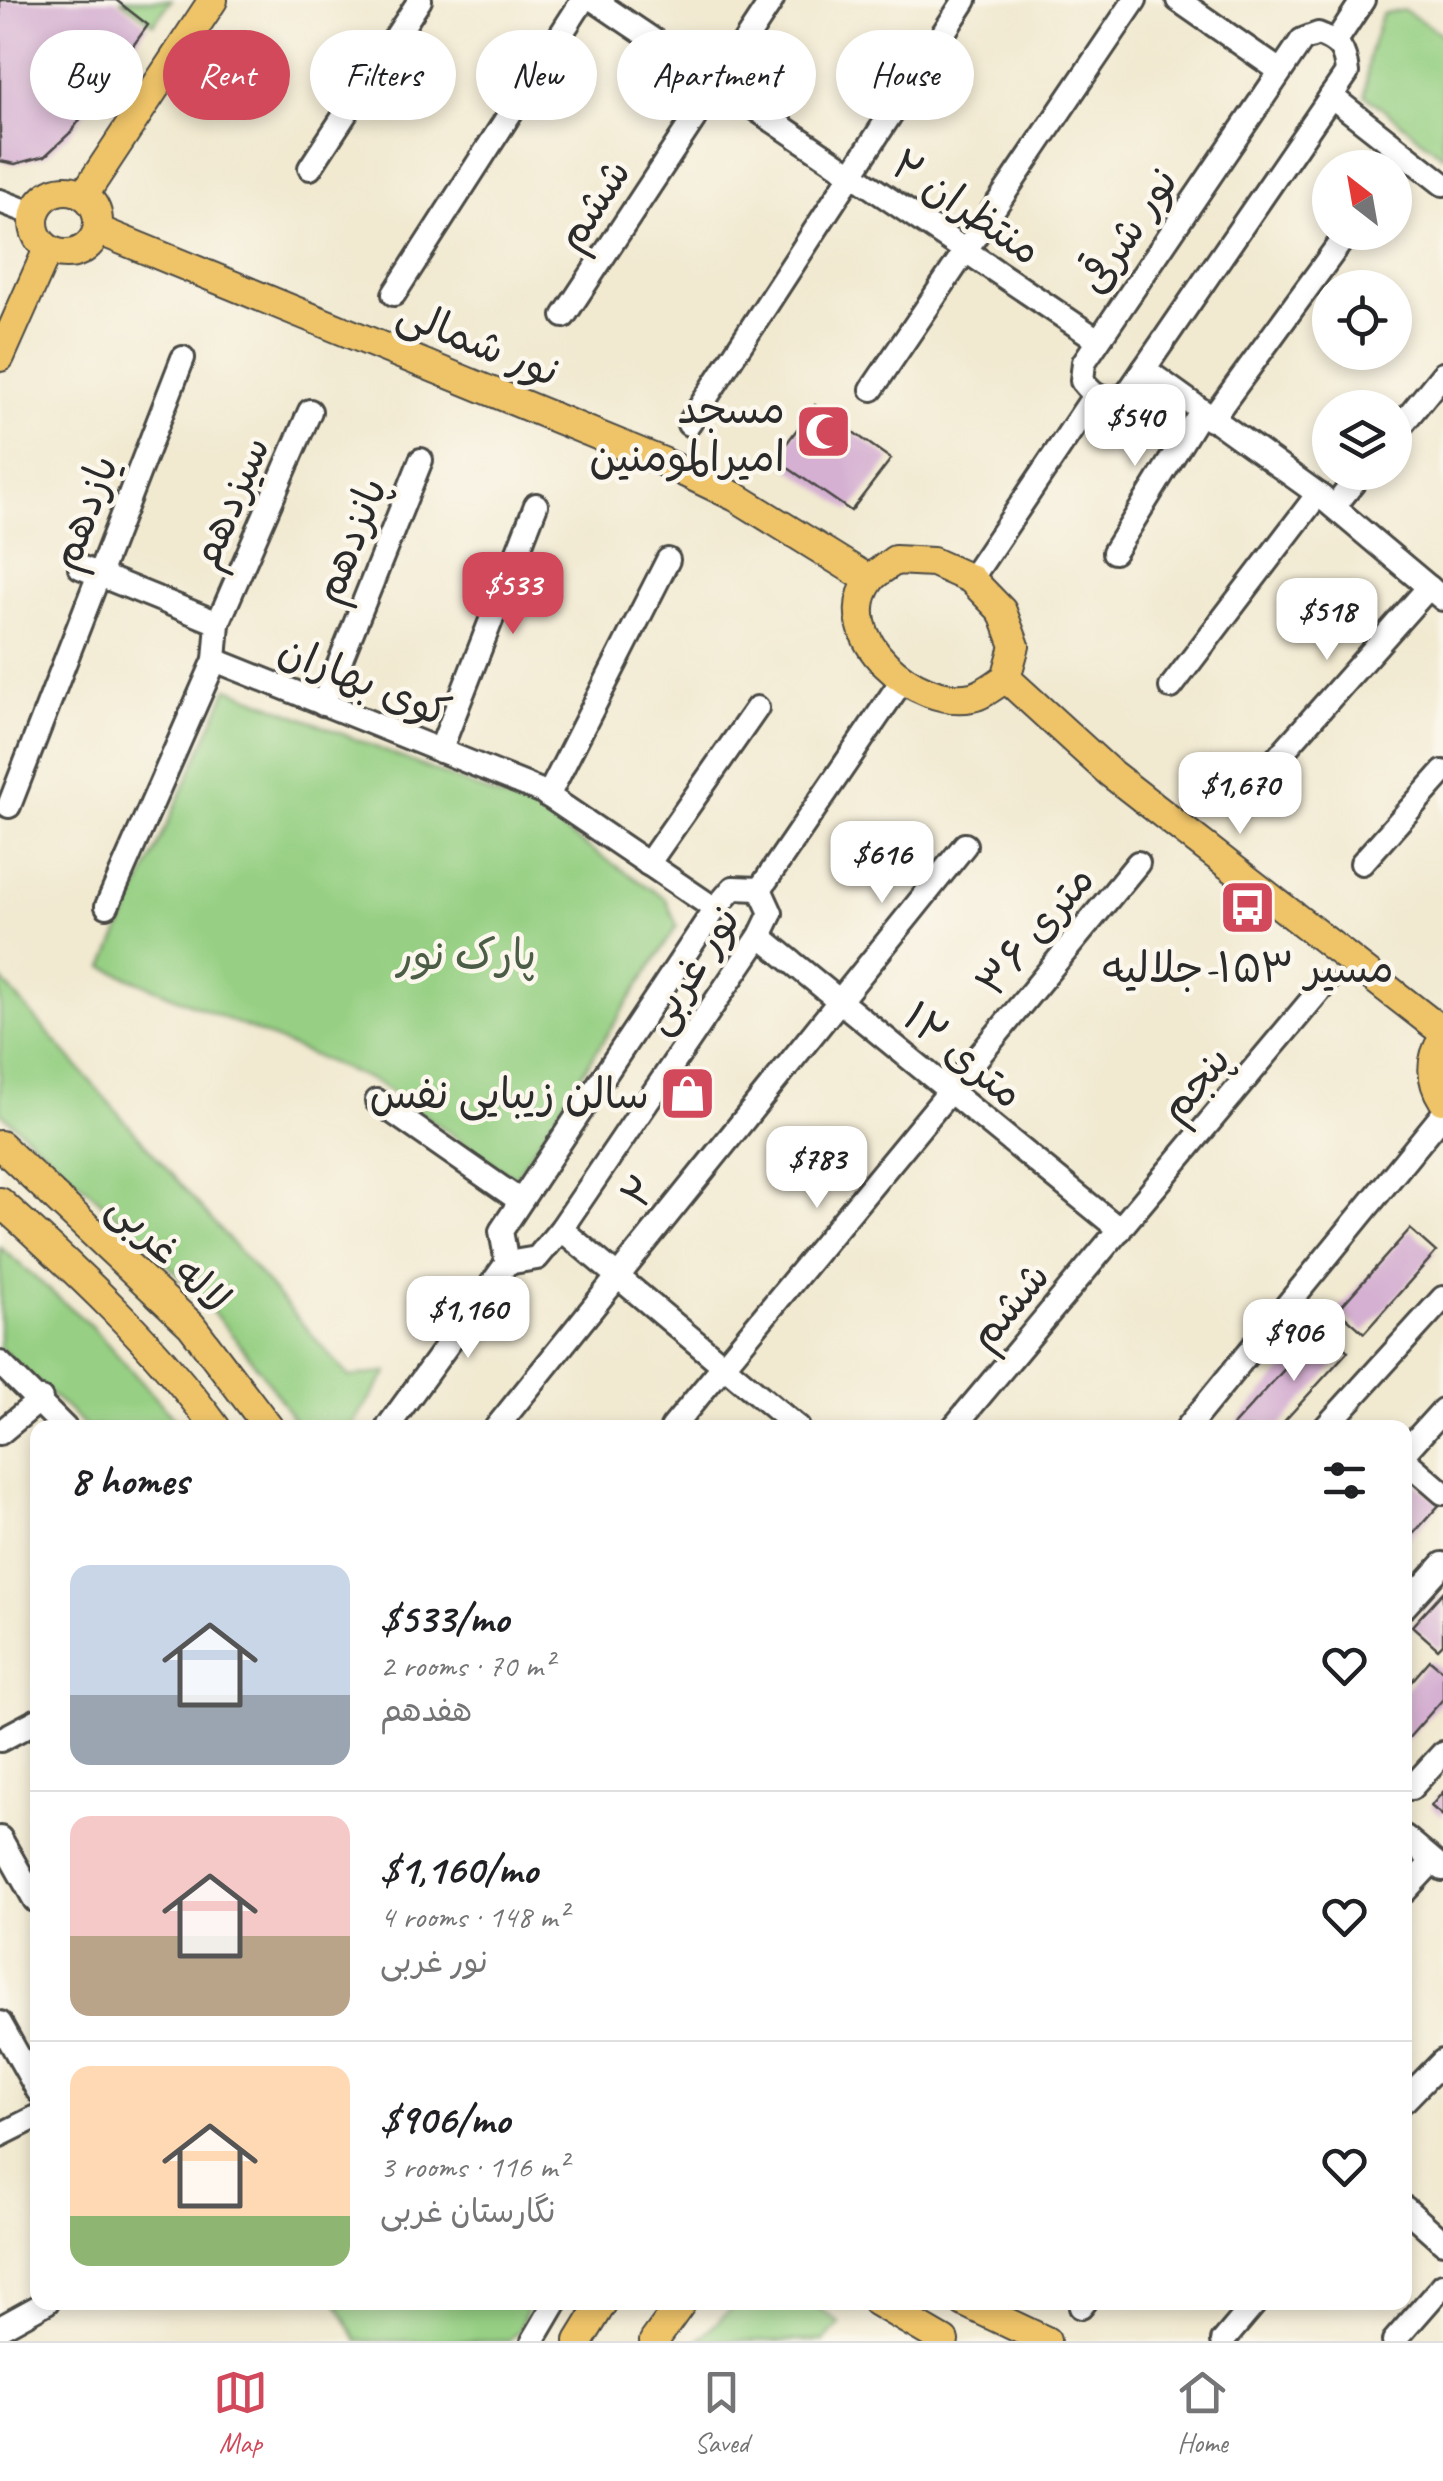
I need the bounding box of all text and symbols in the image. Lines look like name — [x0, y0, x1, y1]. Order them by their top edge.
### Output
chip: Buy — [30, 30, 143, 120]
chip: Rent — [163, 30, 290, 120]
chip: Filters — [310, 30, 456, 120]
chip: New — [476, 30, 597, 120]
chip: Apartment — [617, 30, 816, 120]
chip: House — [836, 30, 974, 120]
street label: منتظران ۲ — [881, 138, 1051, 277]
street label: ششم — [544, 149, 646, 263]
north arrow — [1312, 150, 1412, 250]
map controls — [1312, 150, 1412, 490]
street label: نور شرقی — [1067, 157, 1190, 304]
button: locate — [1312, 270, 1412, 370]
street label: نور شمالی — [390, 286, 567, 399]
place label: مسجد امیرالمومنین — [589, 383, 785, 484]
pin: $540 — [1076, 384, 1194, 469]
button: layers — [1312, 390, 1412, 490]
text: $540 — [1106, 396, 1164, 437]
mosque icon: مسجد امیرالمومنین — [794, 402, 854, 462]
street label: سیزدهم — [179, 428, 287, 579]
street label: یازدهم — [38, 448, 134, 579]
street label: پانزدهم — [301, 470, 403, 613]
pin: $533 — [454, 552, 572, 637]
text: $533 — [484, 564, 542, 605]
pin: $518 — [1268, 578, 1386, 663]
text: $518 — [1298, 590, 1356, 631]
street label: کوی بهاران — [271, 623, 458, 740]
pin: $1,670 — [1159, 752, 1321, 837]
text: $1,670 — [1201, 764, 1279, 805]
pin: $616 — [823, 821, 941, 906]
text: $616 — [853, 833, 911, 874]
street label: ۳۶ متری — [965, 854, 1106, 1008]
bus stop icon: مسیر ۱۵۳-جلالیه — [1218, 877, 1278, 937]
street label: نور غربی — [631, 896, 752, 1044]
park label: پارک نور — [395, 929, 536, 982]
place label: مسیر ۱۵۳-جلالیه — [1102, 942, 1394, 995]
street label: ۱۲ متری — [892, 990, 1034, 1120]
street label: پنجم — [1148, 1035, 1246, 1136]
shop icon: سالن زیبایی نفس — [658, 1063, 718, 1123]
place label: سالن زیبایی نفس — [370, 1068, 649, 1121]
pin: $783 — [758, 1126, 876, 1211]
text: $783 — [788, 1138, 846, 1179]
street label: ۲ — [610, 1164, 669, 1220]
street label: لاله غربی — [97, 1181, 241, 1325]
street label: ششم — [957, 1251, 1064, 1364]
pin: $1,160 — [387, 1276, 549, 1361]
text: $1,160 — [428, 1288, 508, 1329]
pin: $906 — [1235, 1299, 1353, 1384]
text: $906 — [1265, 1311, 1323, 1352]
icon: filters — [1317, 1453, 1372, 1508]
text: 8 homes — [70, 1454, 189, 1507]
text: $533/mo — [380, 1592, 509, 1645]
icon: home — [150, 1605, 270, 1725]
icon: heart — [1317, 1638, 1372, 1693]
text: 2 rooms · 70 m² — [380, 1645, 553, 1686]
text: هفدهم — [380, 1690, 472, 1731]
text: $1,160/mo — [380, 1843, 538, 1896]
icon: home — [150, 1856, 270, 1976]
icon: heart — [1317, 1889, 1372, 1944]
text: 4 rooms · 148 m² — [380, 1896, 567, 1937]
text: نور غربی — [380, 1941, 488, 1982]
text: $906/mo — [380, 2093, 510, 2146]
icon: home — [150, 2106, 270, 2226]
icon: heart — [1317, 2139, 1372, 2194]
text: 3 rooms · 116 m² — [380, 2146, 567, 2187]
text: نگارستان غربی — [380, 2191, 556, 2232]
tab: Map — [213, 2365, 268, 2460]
tab: Saved — [694, 2365, 749, 2460]
tab: Home — [1175, 2365, 1230, 2460]

